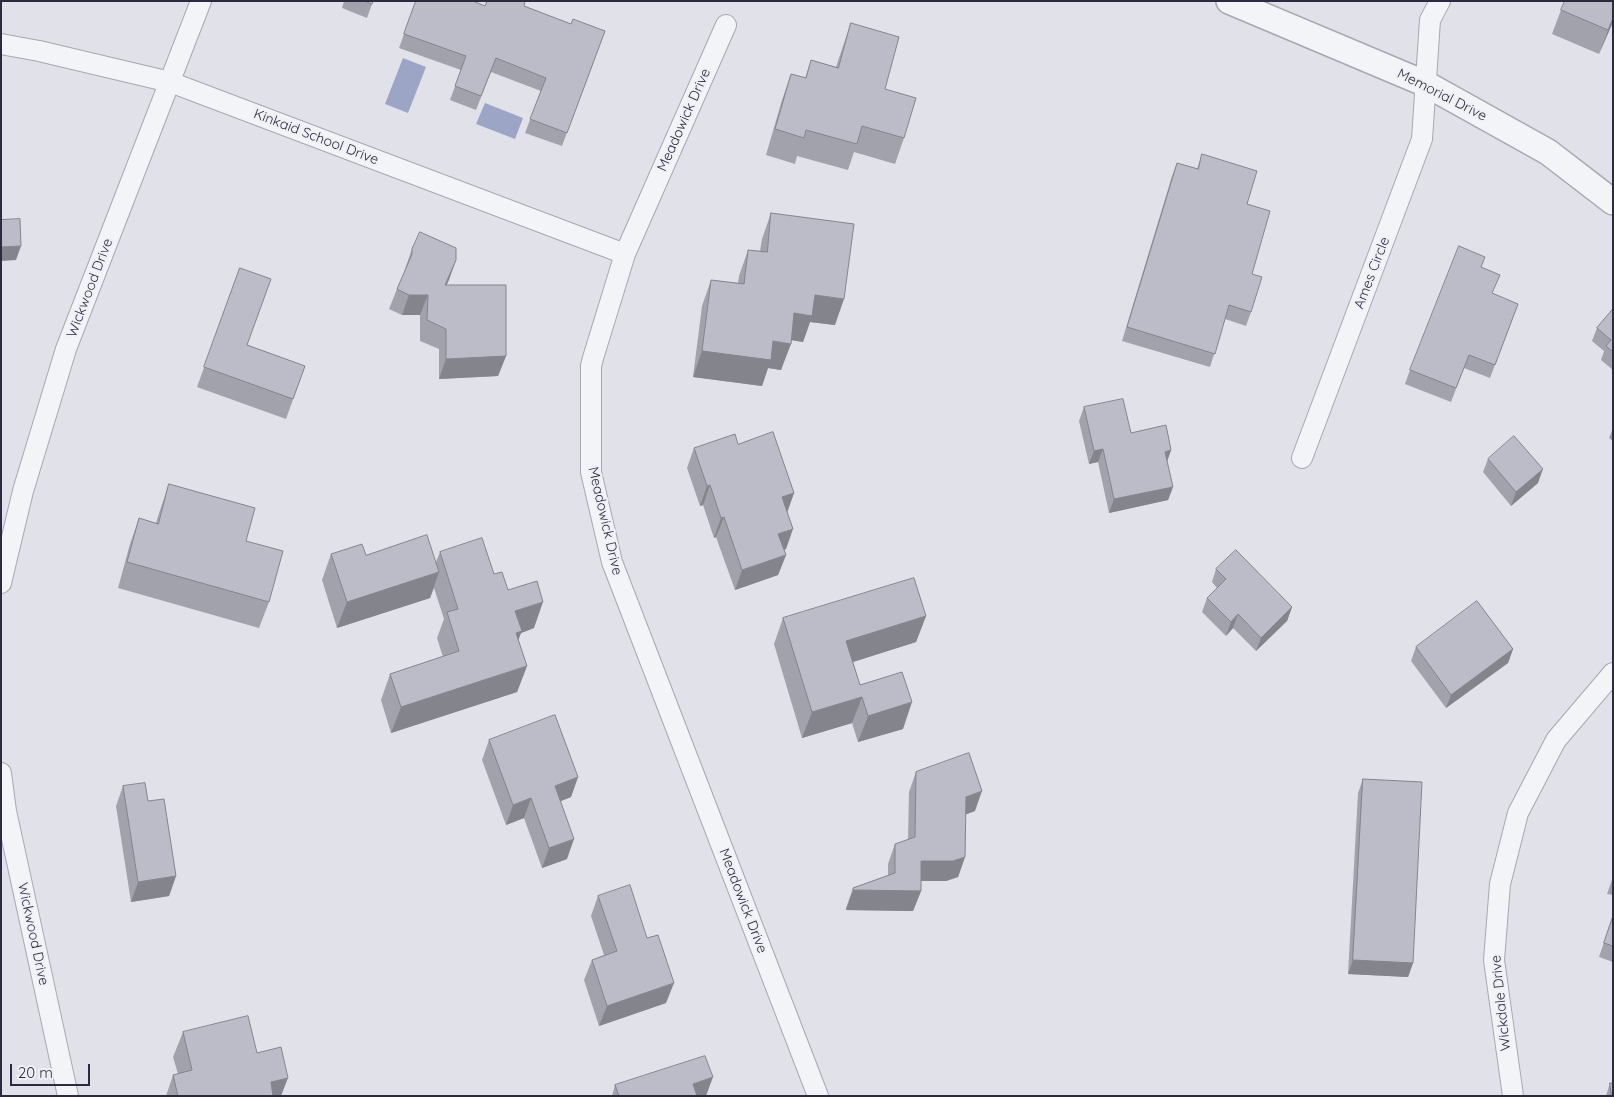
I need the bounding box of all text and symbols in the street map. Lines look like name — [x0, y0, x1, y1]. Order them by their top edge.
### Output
street label: Memorial Drive — [1394, 65, 1490, 125]
street label: Meadowick Drive — [654, 66, 714, 174]
street label: Kinkaid School Drive — [251, 105, 381, 169]
street label: Ames Circle — [1351, 235, 1393, 311]
street label: Wickwood Drive — [63, 236, 117, 340]
street label: Meadowick Drive — [584, 465, 626, 577]
street label: Meadowick Drive — [715, 846, 771, 956]
street label: Wickwood Drive — [14, 881, 52, 987]
street label: Wickdale Drive — [1488, 954, 1514, 1052]
scale bar — [12, 1054, 92, 1086]
text: 20 m — [18, 1063, 53, 1082]

